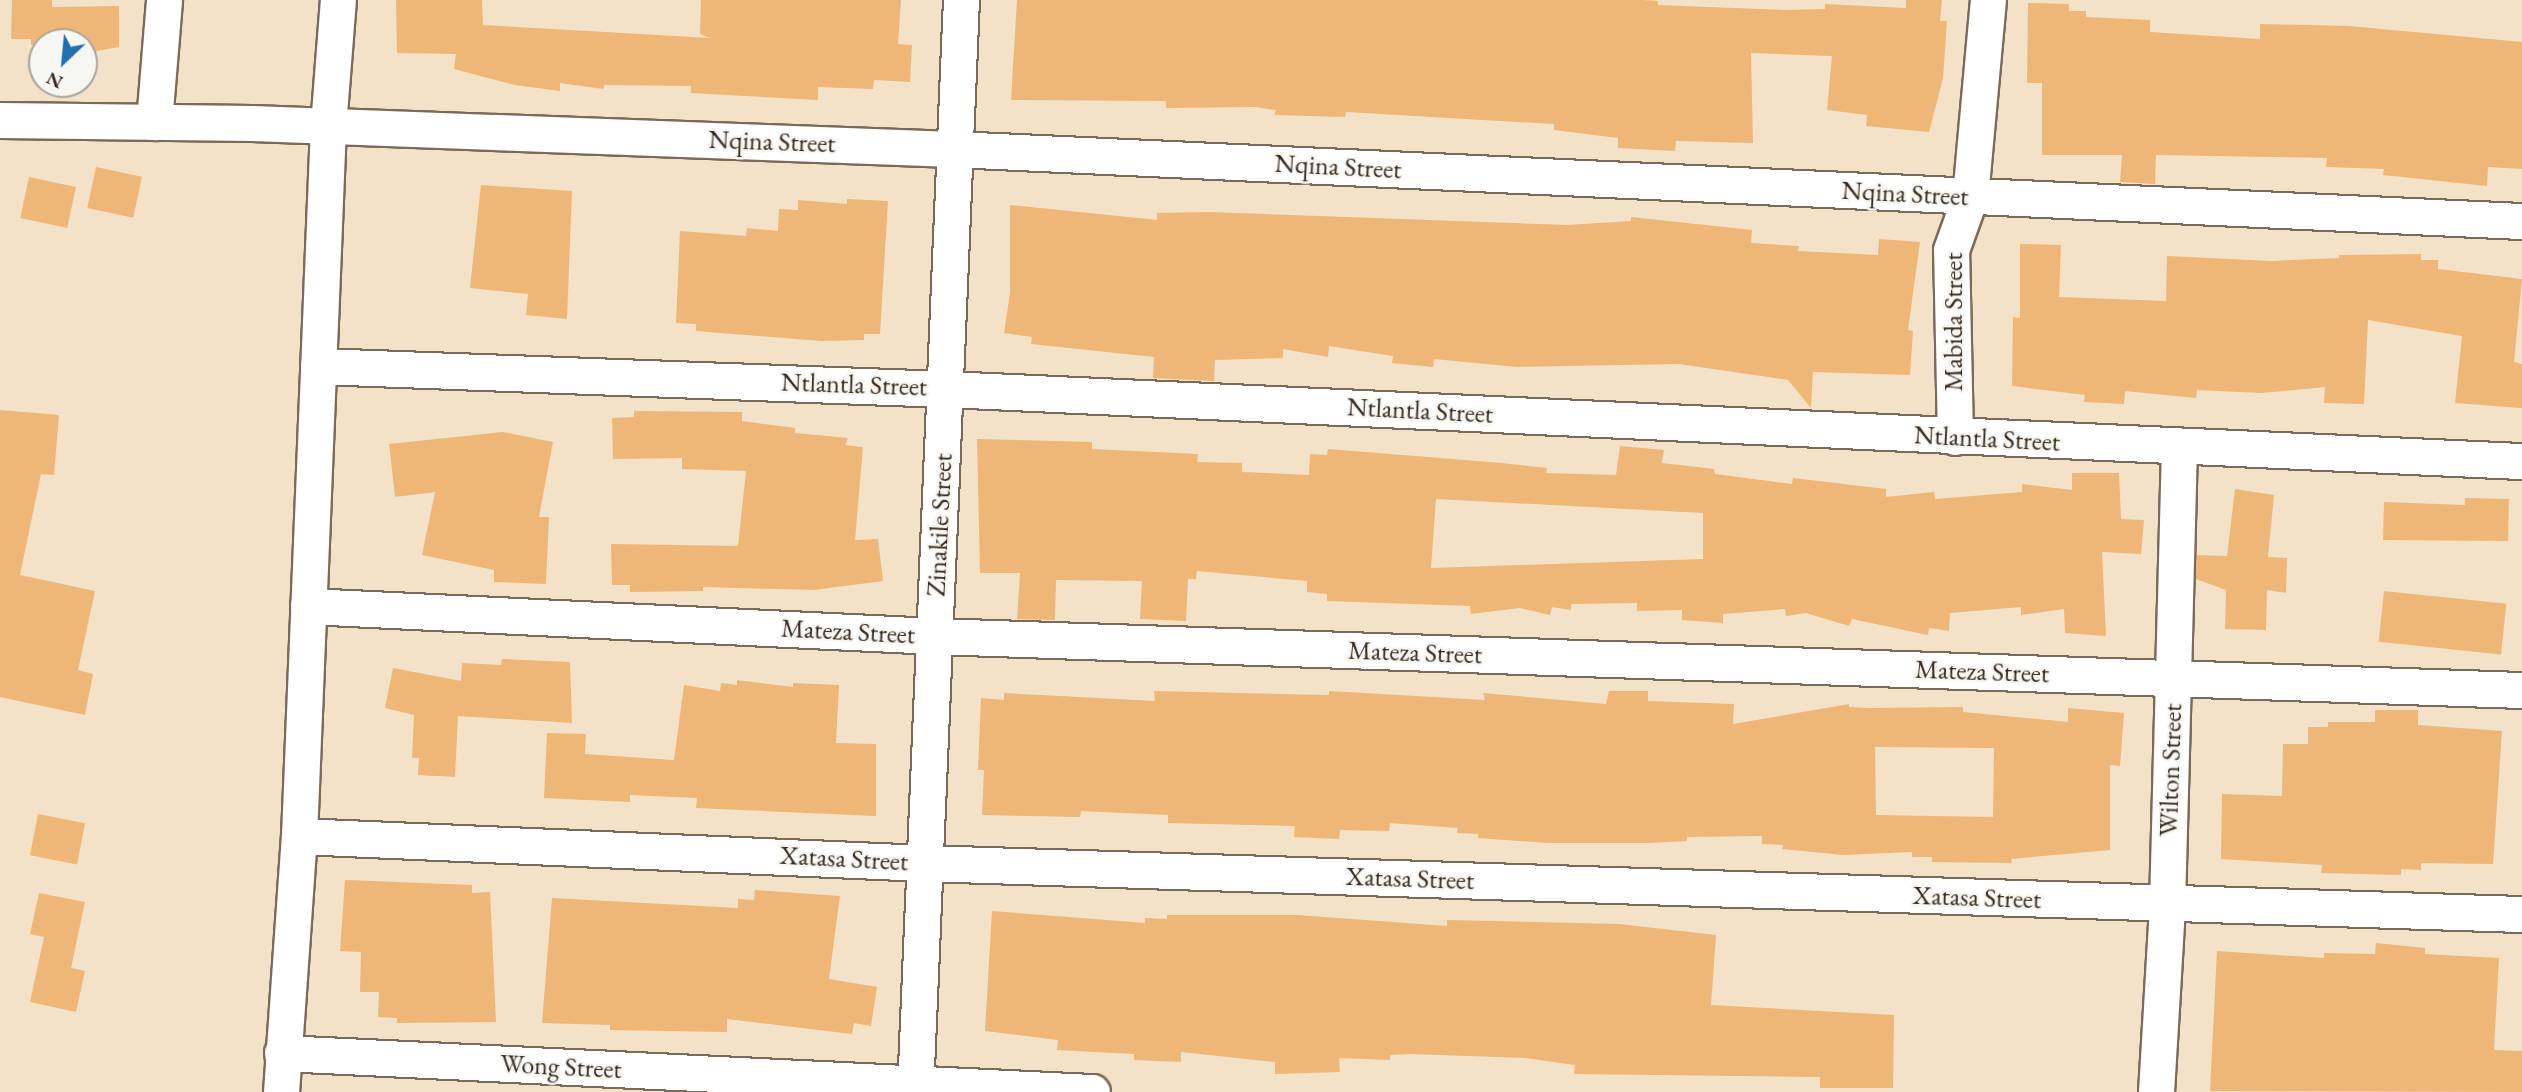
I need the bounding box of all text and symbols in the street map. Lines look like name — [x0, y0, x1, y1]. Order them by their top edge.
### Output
north arrow — [28, 28, 98, 98]
text: N — [42, 66, 67, 95]
street label: Nqina Street — [708, 124, 836, 160]
street label: Nqina Street — [1274, 148, 1402, 186]
street label: Nqina Street — [1841, 175, 1969, 213]
street label: Mabida Street — [1938, 253, 1970, 391]
street label: Ntlantla Street — [780, 367, 928, 403]
street label: Ntlantla Street — [1346, 392, 1494, 430]
street label: Ntlantla Street — [1913, 420, 2061, 458]
street label: Zinakile Street — [921, 453, 959, 597]
street label: Mateza Street — [780, 613, 916, 651]
street label: Mateza Street — [1347, 635, 1483, 671]
street label: Mateza Street — [1914, 654, 2050, 690]
street label: Wilton Street — [2153, 703, 2189, 837]
street label: Xatasa Street — [779, 840, 909, 878]
street label: Xatasa Street — [1345, 861, 1475, 897]
street label: Xatasa Street — [1912, 880, 2042, 916]
street label: Wong Street — [500, 1048, 622, 1086]

